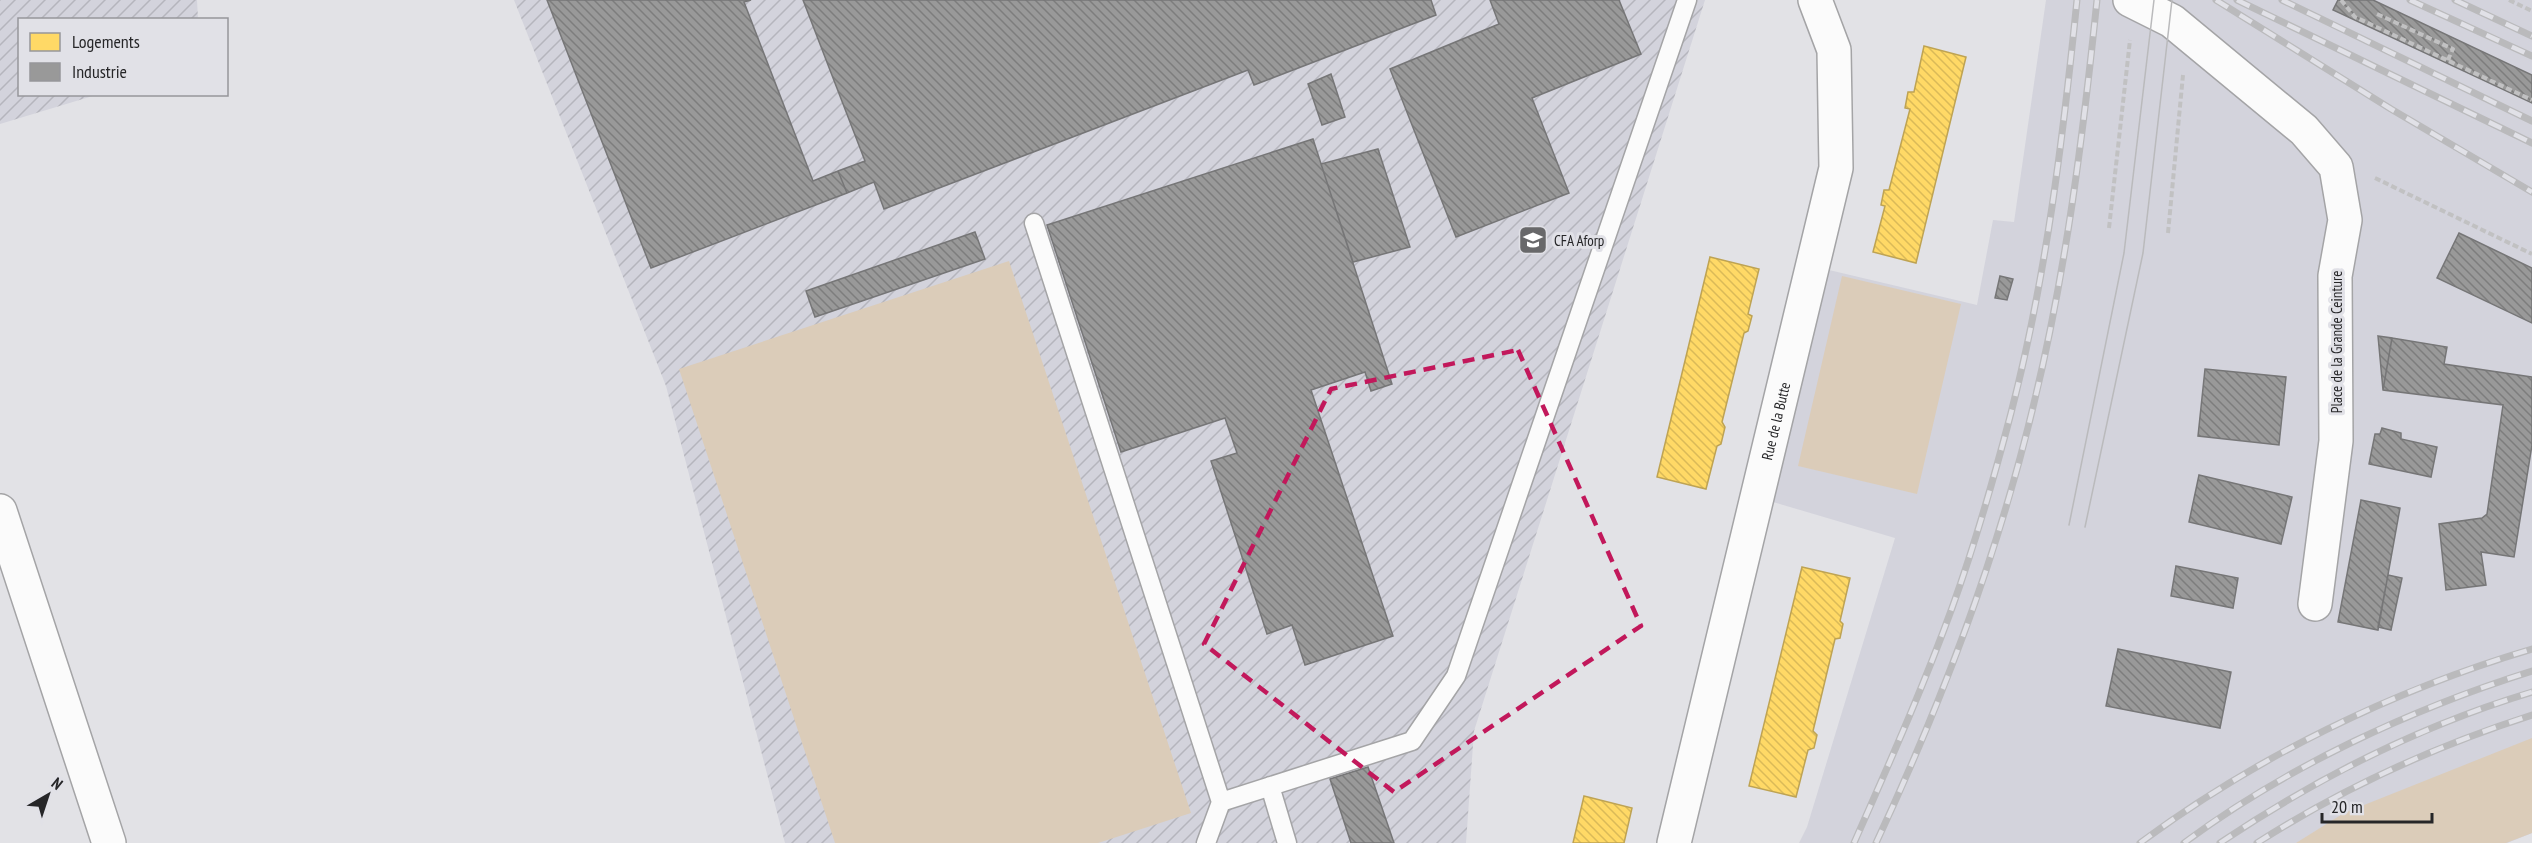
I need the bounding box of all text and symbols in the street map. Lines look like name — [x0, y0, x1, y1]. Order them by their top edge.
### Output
legend — [18, 18, 228, 96]
text: Logements — [72, 30, 140, 53]
text: Industrie — [72, 60, 127, 83]
school or university icon: CFA Aforp — [1517, 224, 1549, 256]
place label: CFA Aforp — [1554, 231, 1604, 250]
street label: Place de la Grande Ceinture — [2327, 271, 2346, 413]
street label: Rue de la Butte — [1757, 380, 1794, 462]
north arrow — [18, 765, 78, 825]
text: N — [48, 773, 67, 794]
scale bar — [2322, 786, 2432, 824]
text: 20 m — [2331, 795, 2363, 818]

